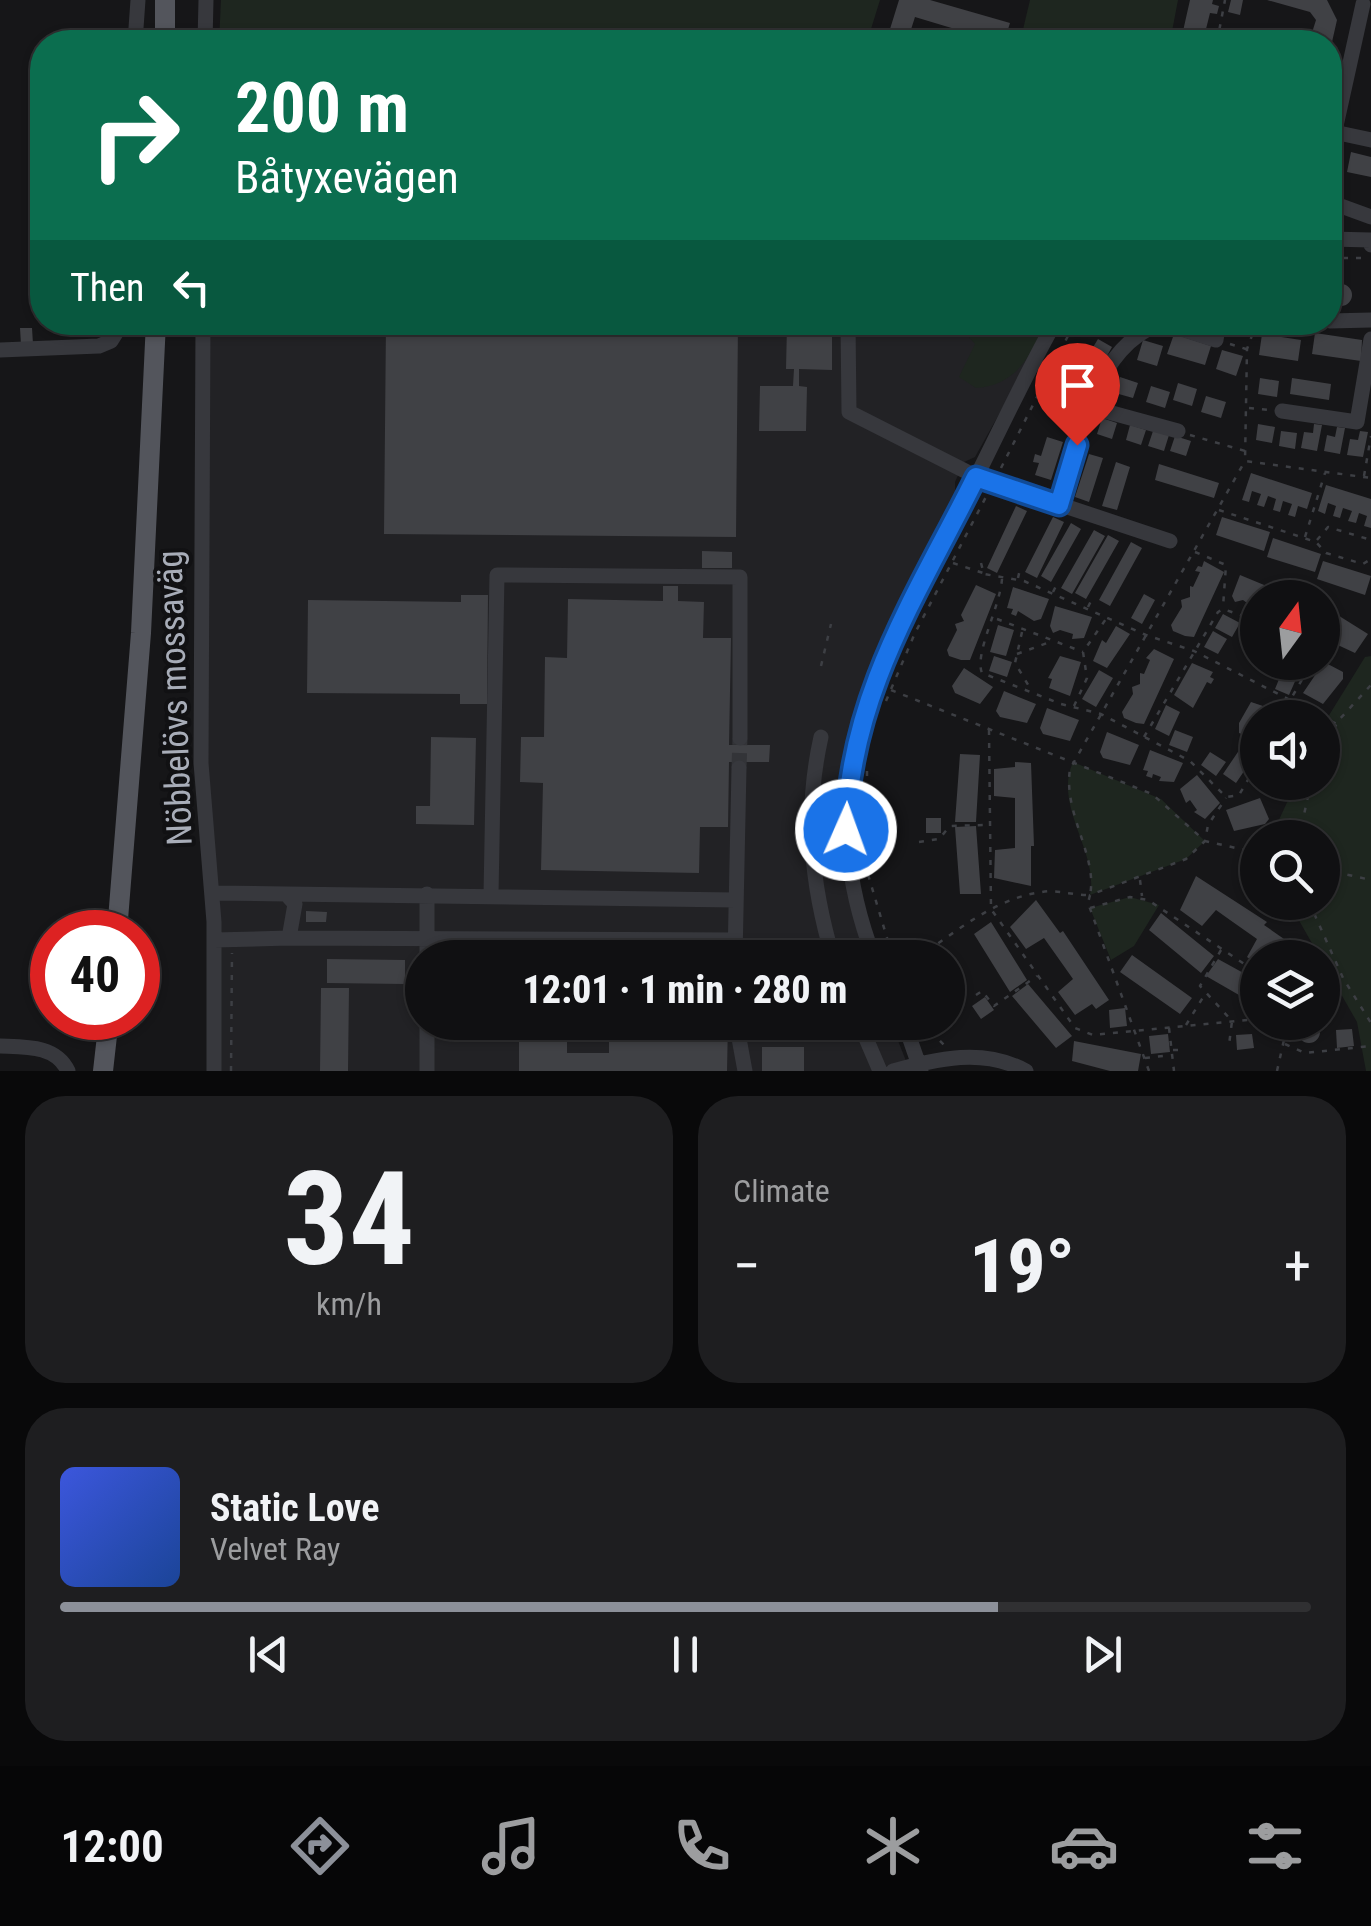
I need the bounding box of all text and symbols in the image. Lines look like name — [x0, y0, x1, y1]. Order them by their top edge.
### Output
text: 200 m — [235, 67, 409, 149]
icon: right — [70, 70, 200, 200]
text: Båtyxevägen — [235, 151, 459, 204]
icon: left — [164, 260, 219, 315]
text: Then — [70, 266, 144, 310]
pin — [1035, 343, 1120, 446]
icon: arrive — [1050, 358, 1105, 413]
street label: Nöbbelövs mossaväg — [149, 550, 201, 846]
north arrow — [1240, 580, 1340, 680]
map controls — [1240, 580, 1340, 1040]
button: sound — [1240, 700, 1340, 800]
position arrow — [794, 778, 898, 882]
button: search — [1240, 820, 1340, 920]
speed limit sign: 40 — [30, 910, 160, 1040]
button: layers — [1240, 940, 1340, 1040]
text: 12:01 · 1 min · 280 m — [523, 968, 847, 1012]
text: 34 — [283, 1143, 415, 1296]
text: Climate — [733, 1172, 830, 1210]
text: 19° — [969, 1222, 1075, 1310]
text: − — [733, 1234, 761, 1298]
text: + — [1284, 1234, 1311, 1298]
text: km/h — [316, 1285, 382, 1323]
text: Static Love — [210, 1486, 379, 1530]
text: Velvet Ray — [210, 1530, 340, 1568]
icon: previous — [241, 1627, 296, 1682]
icon: pause — [658, 1627, 713, 1682]
icon: next — [1075, 1627, 1130, 1682]
icon: directions — [285, 1811, 355, 1881]
icon: music — [476, 1811, 546, 1881]
icon: phone — [667, 1811, 737, 1881]
icon: climate — [858, 1811, 928, 1881]
icon: car — [1049, 1811, 1119, 1881]
icon: filters — [1240, 1811, 1310, 1881]
text: 12:00 — [61, 1820, 164, 1873]

